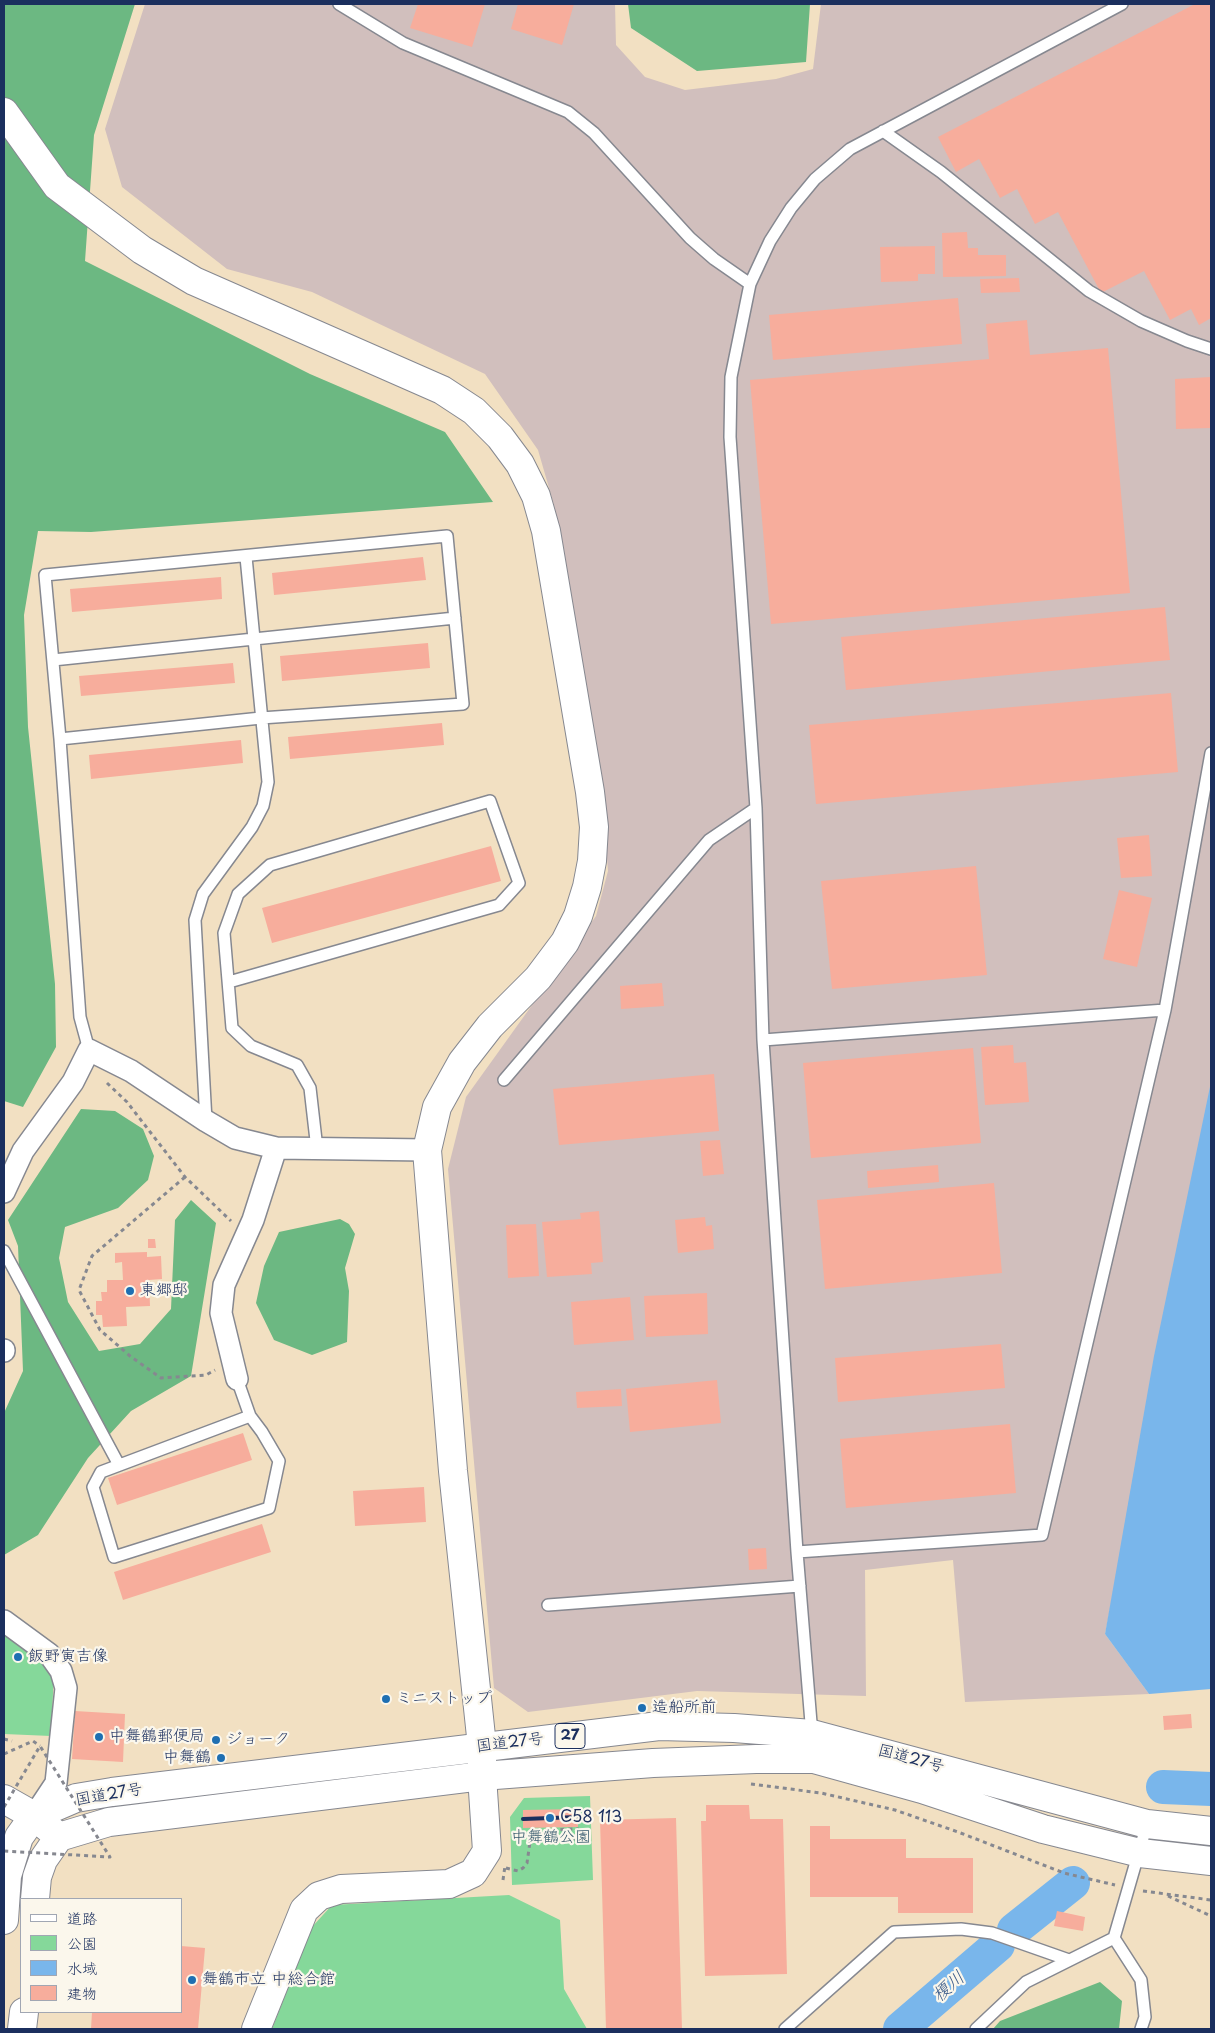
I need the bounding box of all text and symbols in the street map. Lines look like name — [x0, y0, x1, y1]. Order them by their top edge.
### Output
place label: 東郷邸 — [140, 1281, 188, 1301]
marker: 東郷邸 — [124, 1285, 136, 1297]
place label: 飯野寅吉像 — [28, 1647, 108, 1667]
marker: 飯野寅吉像 — [12, 1651, 24, 1663]
place label: ミニストップ — [396, 1689, 492, 1709]
marker: ミニストップ — [380, 1693, 392, 1705]
place label: 造船所前 — [652, 1698, 716, 1718]
marker: 造船所前 — [636, 1702, 648, 1714]
road number: 27 — [555, 1724, 585, 1748]
place label: 中舞鶴郵便局 — [109, 1727, 205, 1747]
street label: 国道27号 — [475, 1729, 545, 1757]
place label: ジョーク — [226, 1730, 290, 1750]
marker: 中舞鶴郵便局 — [93, 1731, 105, 1743]
marker: ジョーク — [210, 1734, 222, 1746]
street label: 国道27号 — [876, 1741, 946, 1777]
place label: 中舞鶴 — [163, 1748, 211, 1768]
marker: 中舞鶴 — [215, 1752, 227, 1764]
street label: 国道27号 — [74, 1780, 144, 1810]
place label: C58 113 — [560, 1808, 622, 1828]
marker: C58 113 — [544, 1812, 556, 1824]
park label: 中舞鶴公園 — [511, 1828, 591, 1848]
legend — [20, 1898, 182, 2013]
text: 道路 — [67, 1906, 97, 1929]
text: 公園 — [67, 1931, 97, 1954]
text: 水域 — [67, 1956, 97, 1979]
water label: 榎川 — [928, 1967, 970, 2007]
place label: 舞鶴市立 中総合館 — [202, 1970, 335, 1990]
marker: 舞鶴市立 中総合館 — [186, 1974, 198, 1986]
text: 建物 — [67, 1981, 97, 2004]

